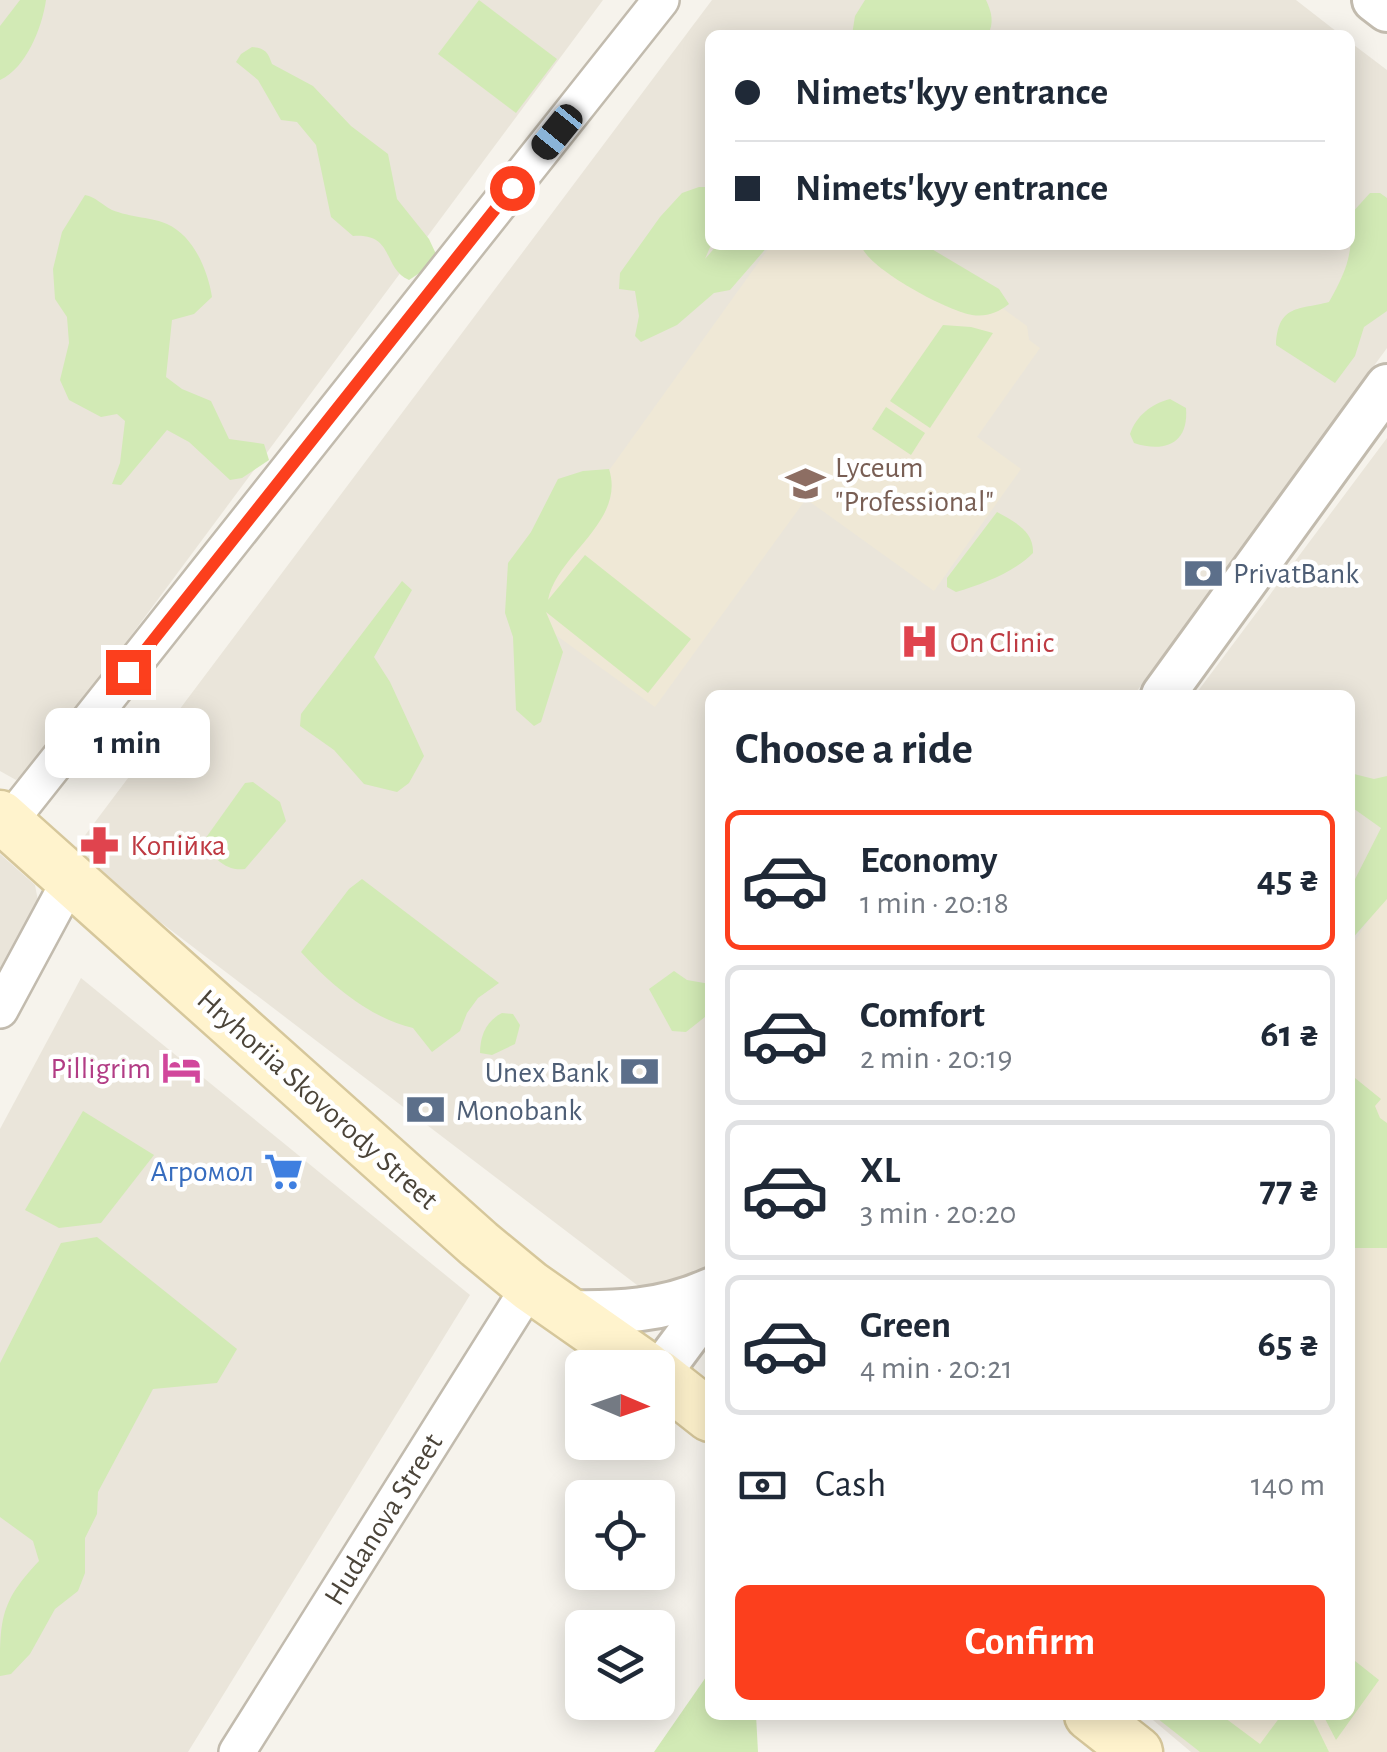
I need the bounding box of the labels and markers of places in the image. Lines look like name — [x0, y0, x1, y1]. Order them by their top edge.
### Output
place label: Lyceum "Professional" — [835, 453, 994, 517]
school or university icon: Lyceum "Professional" — [784, 463, 826, 505]
bank icon: PrivatBank — [1182, 552, 1224, 594]
place label: PrivatBank — [1233, 559, 1359, 589]
hospital icon: On Clinic — [899, 621, 941, 663]
place label: On Clinic — [950, 628, 1054, 658]
pharmacy icon: Копійка — [79, 824, 121, 866]
place label: Копійка — [130, 831, 226, 861]
hotel icon: Pilligrim — [160, 1047, 202, 1089]
bank icon: Unex Bank — [618, 1051, 660, 1093]
place label: Pilligrim — [51, 1054, 151, 1084]
place label: Unex Bank — [485, 1058, 609, 1088]
bank icon: Monobank — [405, 1089, 447, 1131]
place label: Monobank — [456, 1096, 582, 1126]
supermarket icon: Агромол — [263, 1150, 305, 1192]
place label: Агромол — [150, 1157, 254, 1187]

